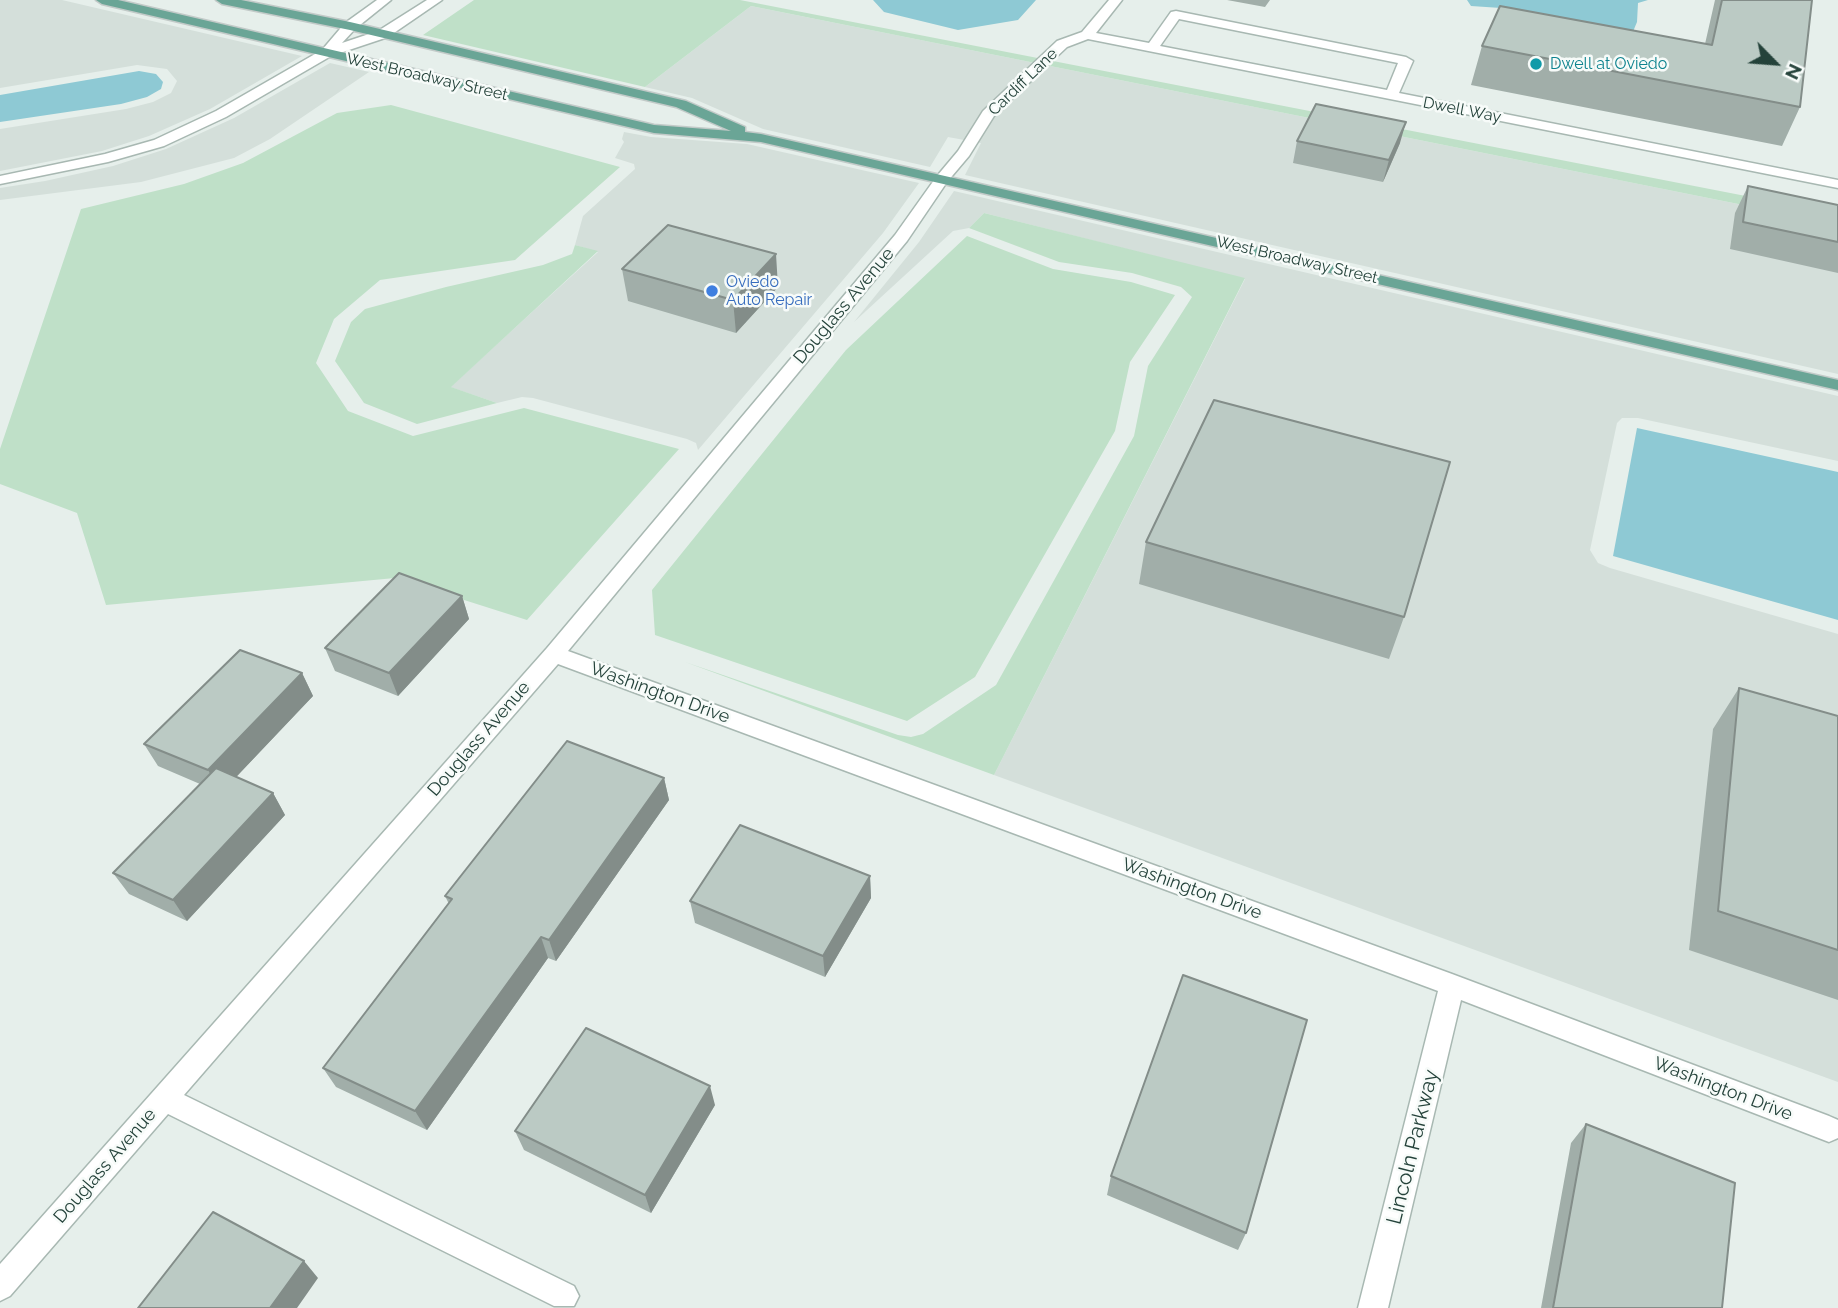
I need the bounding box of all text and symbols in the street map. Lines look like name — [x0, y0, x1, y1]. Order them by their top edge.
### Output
north arrow — [1740, 28, 1810, 98]
street label: Cardiff Lane — [984, 44, 1062, 120]
street label: West Broadway Street — [345, 49, 509, 105]
place label: Dwell at Oviedo — [1550, 54, 1667, 74]
marker: Dwell at Oviedo — [1528, 56, 1544, 72]
text: N — [1781, 61, 1807, 83]
street label: Dwell Way — [1421, 93, 1503, 127]
street label: West Broadway Street — [1215, 232, 1379, 288]
street label: Douglass Avenue — [789, 243, 899, 369]
place label: Oviedo Auto Repair — [726, 272, 812, 310]
marker: Oviedo Auto Repair — [704, 283, 720, 299]
street label: Washington Drive — [587, 658, 733, 728]
street label: Douglass Avenue — [423, 677, 535, 801]
street label: Washington Drive — [1119, 854, 1265, 924]
street label: Washington Drive — [1650, 1053, 1796, 1125]
street label: Lincoln Parkway — [1382, 1067, 1444, 1227]
street label: Douglass Avenue — [49, 1104, 161, 1228]

